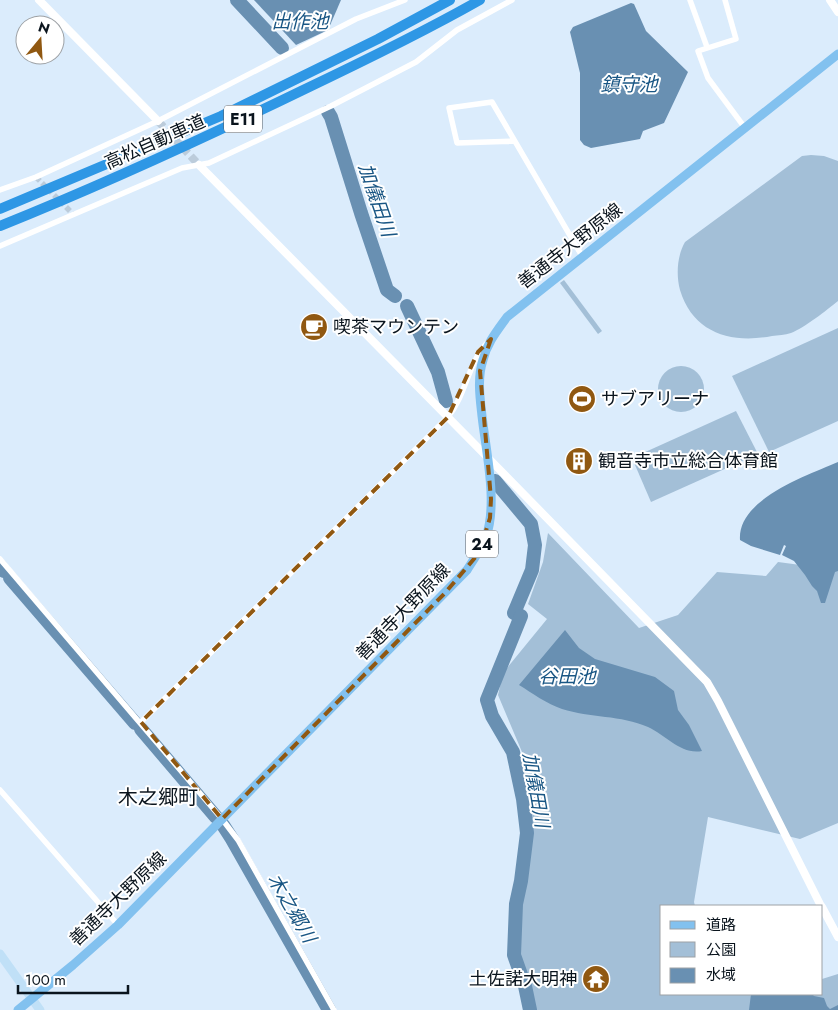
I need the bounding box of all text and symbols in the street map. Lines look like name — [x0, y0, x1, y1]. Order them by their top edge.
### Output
water label: 出作池 — [271, 8, 330, 35]
north arrow — [15, 15, 65, 65]
text: N — [36, 16, 52, 39]
water label: 鎮守池 — [600, 71, 659, 98]
road number: E11 — [224, 106, 262, 132]
street label: 高松自動車道 — [100, 108, 210, 176]
water label: 加儀田川 — [352, 160, 403, 242]
street label: 善通寺大野原線 — [512, 197, 628, 295]
cafe icon: 喫茶マウンテン — [299, 312, 329, 342]
place label: 喫茶マウンテン — [333, 314, 459, 340]
sports icon: サブアリーナ — [567, 384, 597, 414]
place label: サブアリーナ — [601, 386, 709, 412]
building icon: 観音寺市立総合体育館 — [564, 446, 594, 476]
place label: 観音寺市立総合体育館 — [598, 448, 778, 474]
road number: 24 — [466, 530, 498, 558]
street label: 善通寺大野原線 — [350, 558, 456, 666]
water label: 谷田池 — [538, 663, 597, 690]
water label: 加儀田川 — [516, 750, 556, 832]
district label: 木之郷町 — [118, 783, 198, 812]
street label: 善通寺大野原線 — [64, 846, 172, 952]
water label: 木之郷川 — [261, 868, 324, 949]
legend — [660, 905, 823, 995]
text: 道路 — [706, 914, 736, 936]
text: 公園 — [706, 939, 736, 961]
scale bar — [18, 962, 128, 994]
temple icon: 土佐諾大明神 — [581, 964, 611, 994]
text: 水域 — [706, 964, 736, 986]
place label: 土佐諾大明神 — [469, 966, 577, 992]
text: 100 m — [25, 969, 66, 991]

